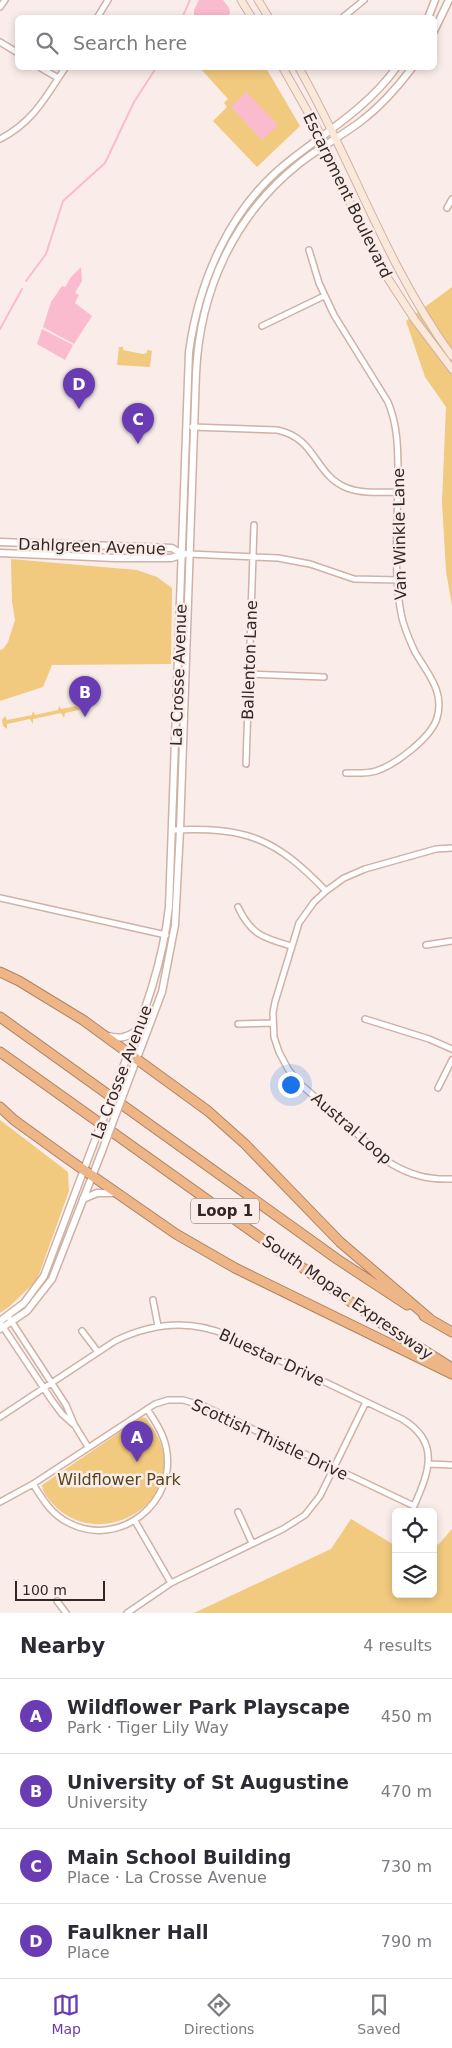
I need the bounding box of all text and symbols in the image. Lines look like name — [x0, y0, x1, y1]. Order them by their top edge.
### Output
search box — [15, 15, 437, 70]
icon: search — [33, 29, 61, 57]
text: Search here — [73, 32, 187, 54]
street label: Escarpment Boulevard — [299, 109, 396, 281]
pin: D — [63, 368, 95, 409]
pin: C — [122, 403, 154, 444]
street label: Van Winkle Lane — [389, 468, 410, 600]
street label: Dahlgreen Avenue — [18, 534, 166, 559]
street label: Ballenton Lane — [238, 600, 261, 720]
street label: La Crosse Avenue — [167, 604, 190, 746]
pin: B — [69, 676, 101, 717]
street label: La Crosse Avenue — [87, 1002, 156, 1142]
your location — [278, 1072, 304, 1098]
street label: Austral Loop — [308, 1088, 396, 1168]
road number: Loop 1 — [191, 1198, 259, 1224]
street label: South Mopac Expressway — [259, 1231, 437, 1364]
street label: Bluestar Drive — [216, 1325, 328, 1390]
street label: Scottish Thistle Drive — [189, 1395, 351, 1484]
pin: A — [121, 1421, 153, 1462]
park label: Wildflower Park — [57, 1470, 182, 1489]
map controls — [392, 1508, 437, 1598]
button: locate — [392, 1508, 437, 1553]
button: layers — [392, 1553, 437, 1598]
scale bar — [15, 1578, 105, 1601]
text: 100 m — [22, 1582, 67, 1598]
text: Nearby — [20, 1634, 105, 1658]
text: 4 results — [363, 1636, 432, 1655]
text: Wildflower Park Playscape — [67, 1696, 350, 1718]
text: A — [30, 1707, 42, 1726]
text: 450 m — [381, 1707, 432, 1726]
text: Park · Tiger Lily Way — [67, 1718, 229, 1737]
text: University of St Augustine — [67, 1771, 349, 1793]
text: B — [30, 1782, 42, 1801]
text: 470 m — [381, 1782, 432, 1801]
text: University — [67, 1793, 148, 1812]
text: Main School Building — [67, 1846, 291, 1868]
text: C — [30, 1857, 42, 1876]
text: 730 m — [381, 1857, 432, 1876]
text: Place · La Crosse Avenue — [67, 1868, 267, 1887]
text: Faulkner Hall — [67, 1921, 209, 1943]
text: D — [29, 1932, 43, 1951]
text: 790 m — [381, 1932, 432, 1951]
text: Place — [67, 1943, 110, 1962]
tab: Map — [51, 1991, 81, 2037]
tab: Directions — [184, 1991, 254, 2037]
tab: Saved — [357, 1991, 401, 2037]

